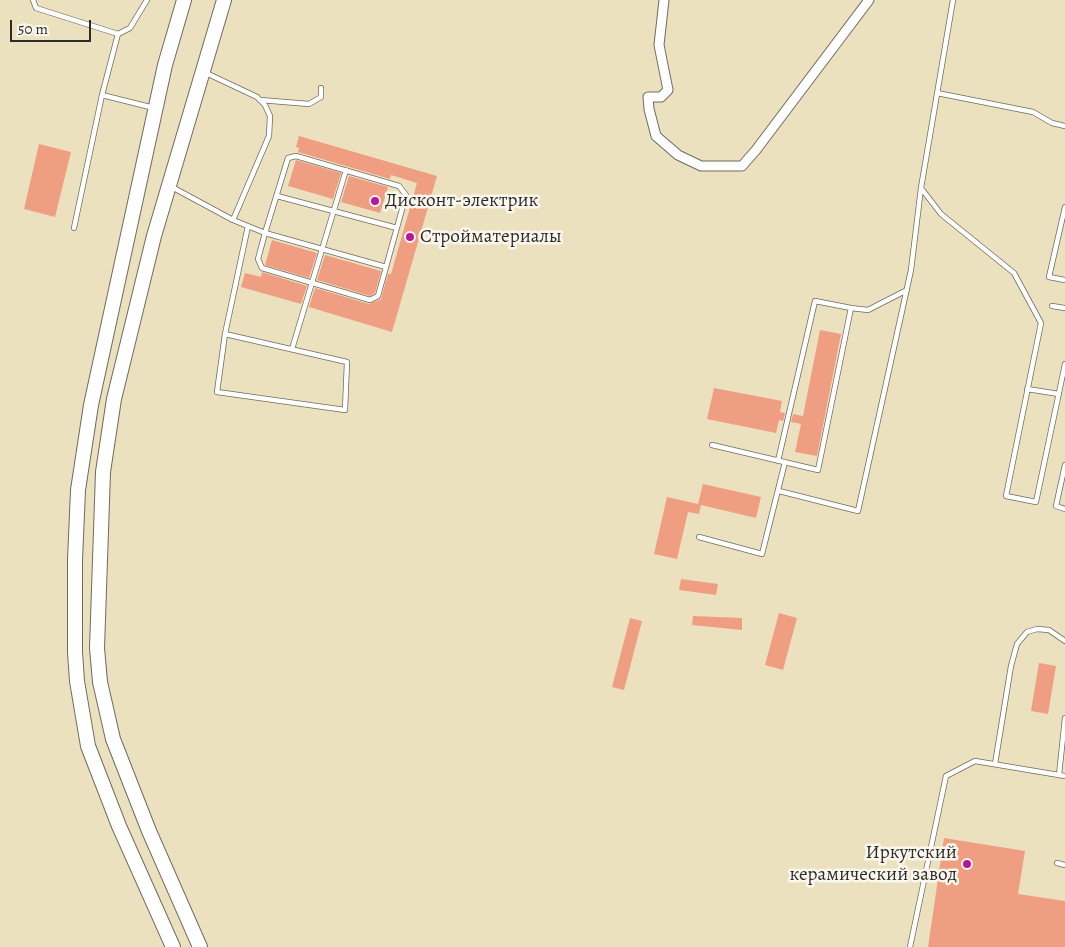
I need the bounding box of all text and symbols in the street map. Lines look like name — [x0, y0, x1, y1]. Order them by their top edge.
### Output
scale bar — [12, 10, 94, 42]
text: 50 m — [18, 19, 48, 39]
place label: Дисконт-электрик — [385, 190, 538, 212]
marker: Дисконт-электрик — [369, 195, 381, 207]
place label: Стройматериалы — [420, 226, 562, 248]
marker: Стройматериалы — [404, 231, 416, 243]
place label: Иркутский керамический завод — [789, 842, 957, 886]
marker: Иркутский керамический завод — [961, 858, 973, 870]

